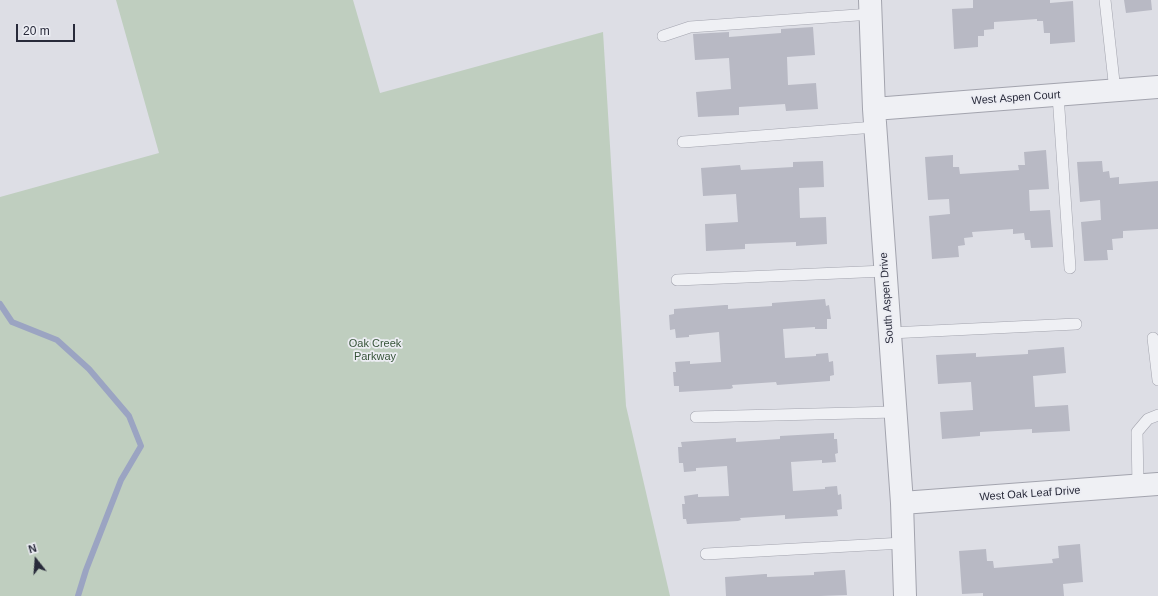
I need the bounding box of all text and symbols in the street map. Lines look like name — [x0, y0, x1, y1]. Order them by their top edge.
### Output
scale bar — [18, 16, 77, 42]
text: 20 m — [23, 24, 50, 38]
street label: West Aspen Court — [971, 88, 1061, 108]
street label: South Aspen Drive — [877, 252, 897, 344]
park label: Oak Creek Parkway — [349, 337, 401, 363]
street label: West Oak Leaf Drive — [979, 484, 1081, 504]
north arrow — [16, 540, 56, 580]
text: N — [27, 542, 38, 555]

